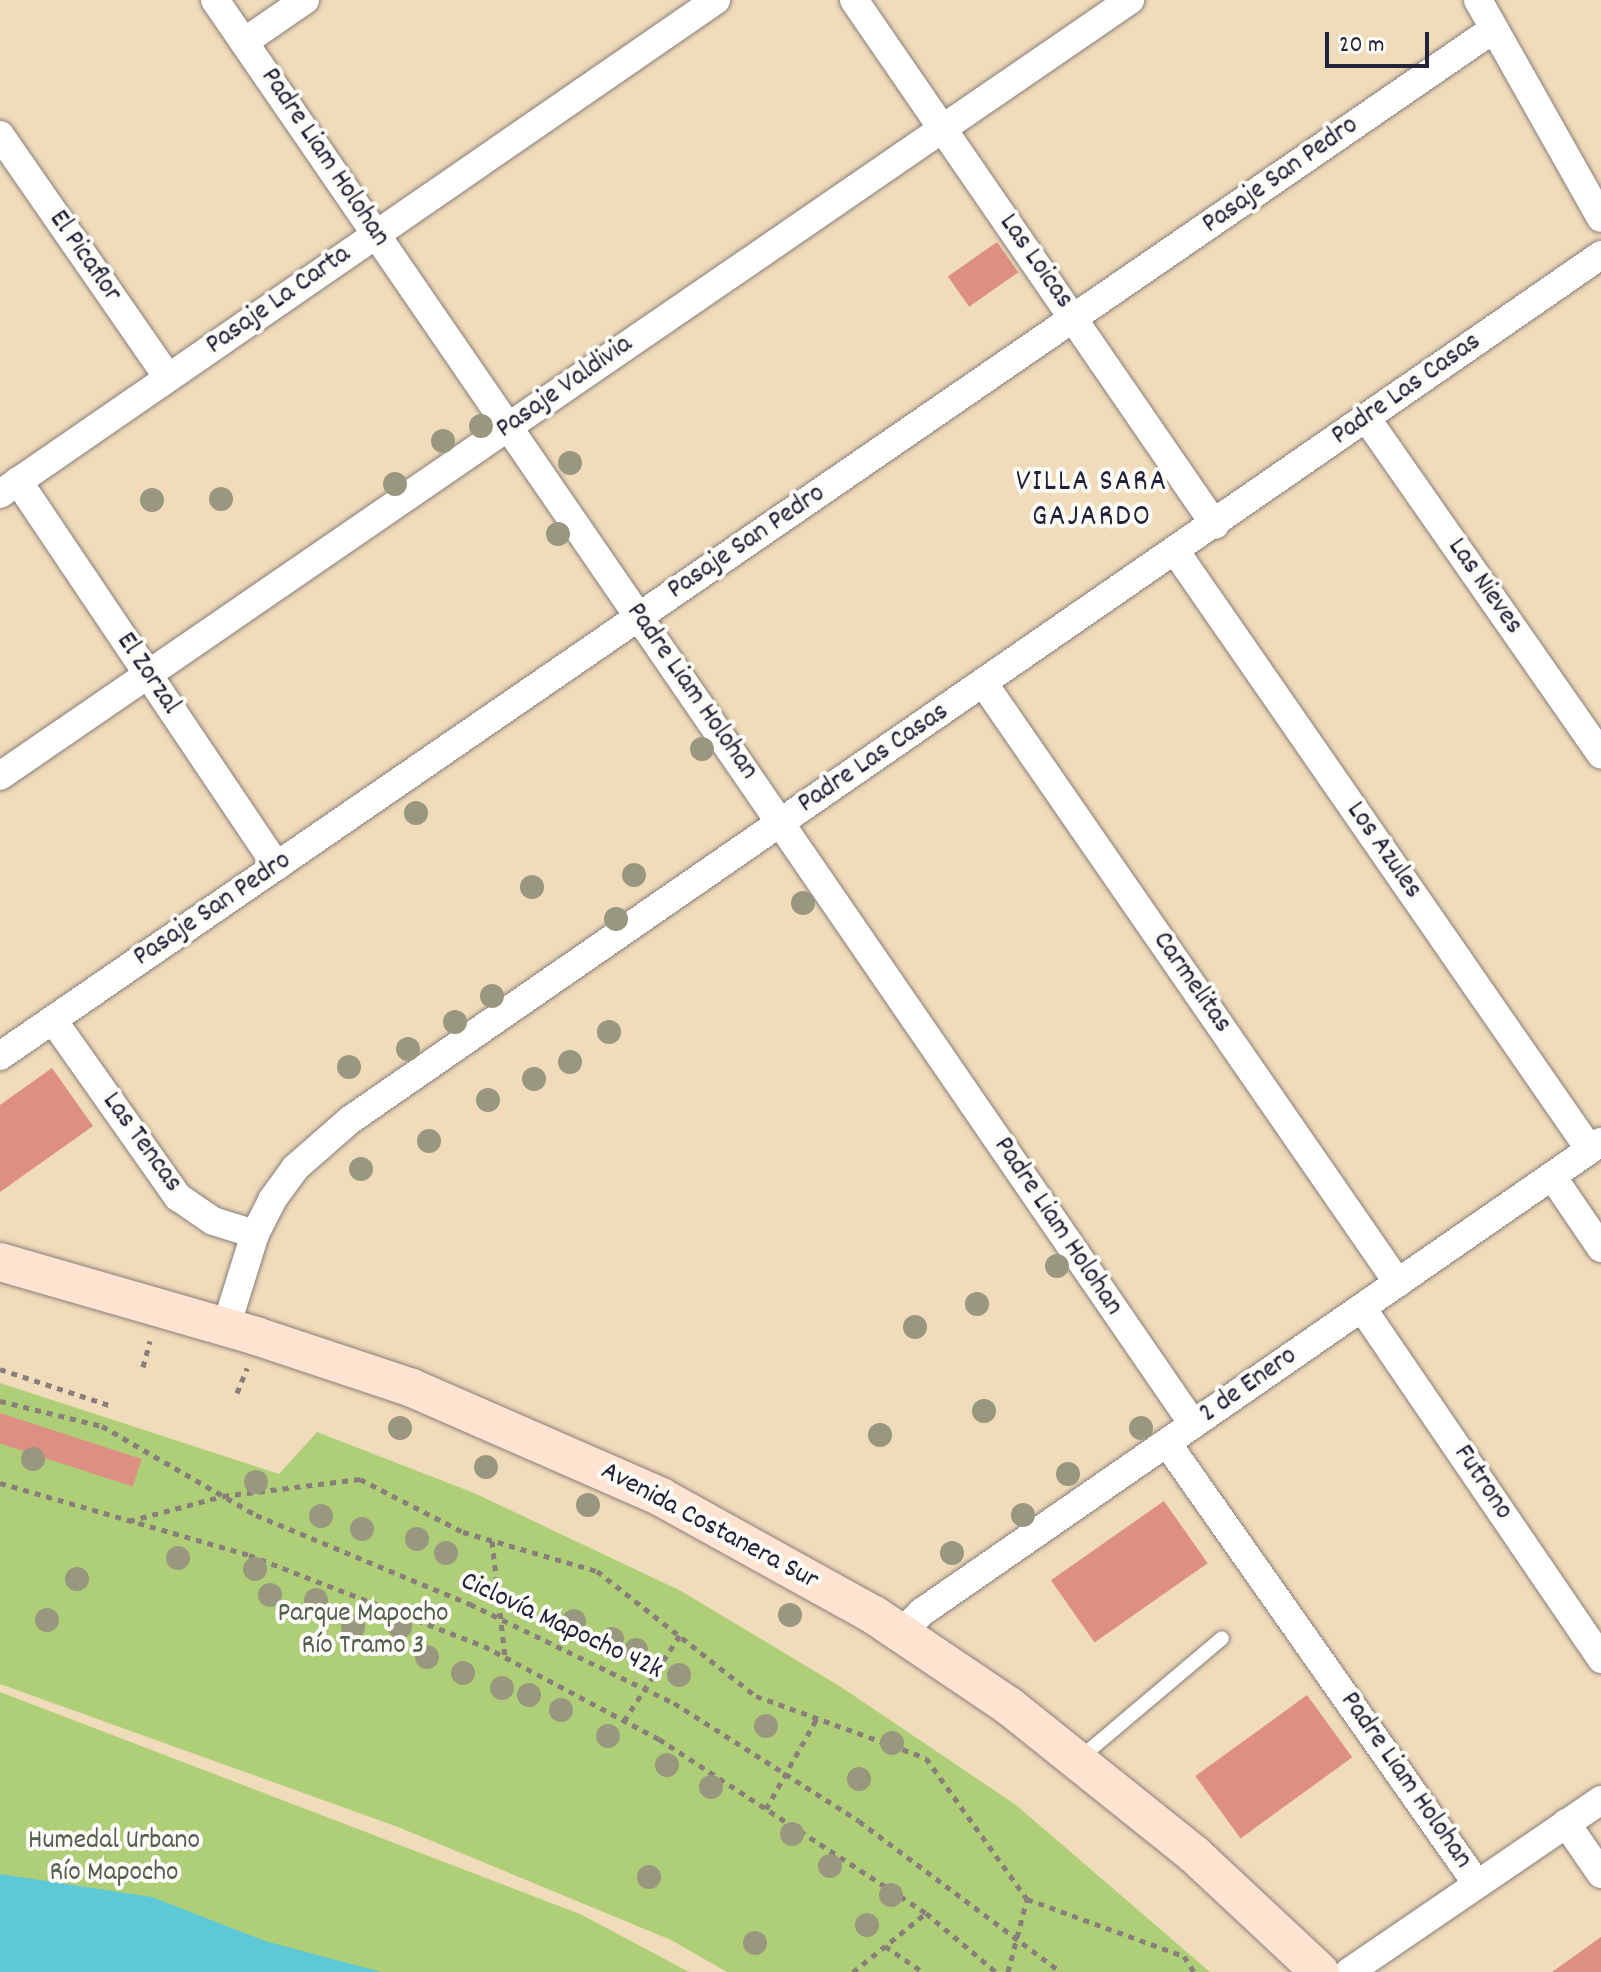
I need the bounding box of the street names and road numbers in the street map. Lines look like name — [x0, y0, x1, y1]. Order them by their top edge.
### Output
street label: Padre Liam Holohan — [252, 62, 396, 254]
street label: Pasaje San Pedro — [1197, 110, 1365, 242]
street label: El Picaflor — [40, 204, 128, 310]
street label: Las Loicas — [990, 208, 1080, 316]
street label: Pasaje La Carta — [200, 239, 358, 363]
street label: Padre Las Casas — [1326, 326, 1488, 454]
street label: Pasaje Valdivia — [491, 329, 639, 447]
street label: Pasaje San Pedro — [662, 478, 832, 608]
street label: Las Nieves — [1439, 532, 1529, 642]
street label: Padre Liam Holohan — [618, 597, 764, 787]
street label: El Zorzal — [108, 627, 186, 721]
street label: Padre Las Casas — [792, 696, 956, 822]
street label: Los Azules — [1337, 796, 1429, 906]
street label: Pasaje San Pedro — [128, 845, 298, 975]
street label: Carmelitas — [1144, 926, 1238, 1040]
street label: Las Tencas — [93, 1086, 189, 1200]
street label: Padre Liam Holohan — [985, 1131, 1129, 1323]
street label: 2 de Enero — [1194, 1340, 1304, 1432]
street label: Futrono — [1445, 1439, 1519, 1527]
street label: Avenida Costanera Sur — [594, 1455, 824, 1599]
street label: Ciclovía Mapocho 42k — [455, 1566, 667, 1688]
street label: Padre Liam Holohan — [1332, 1686, 1478, 1876]

